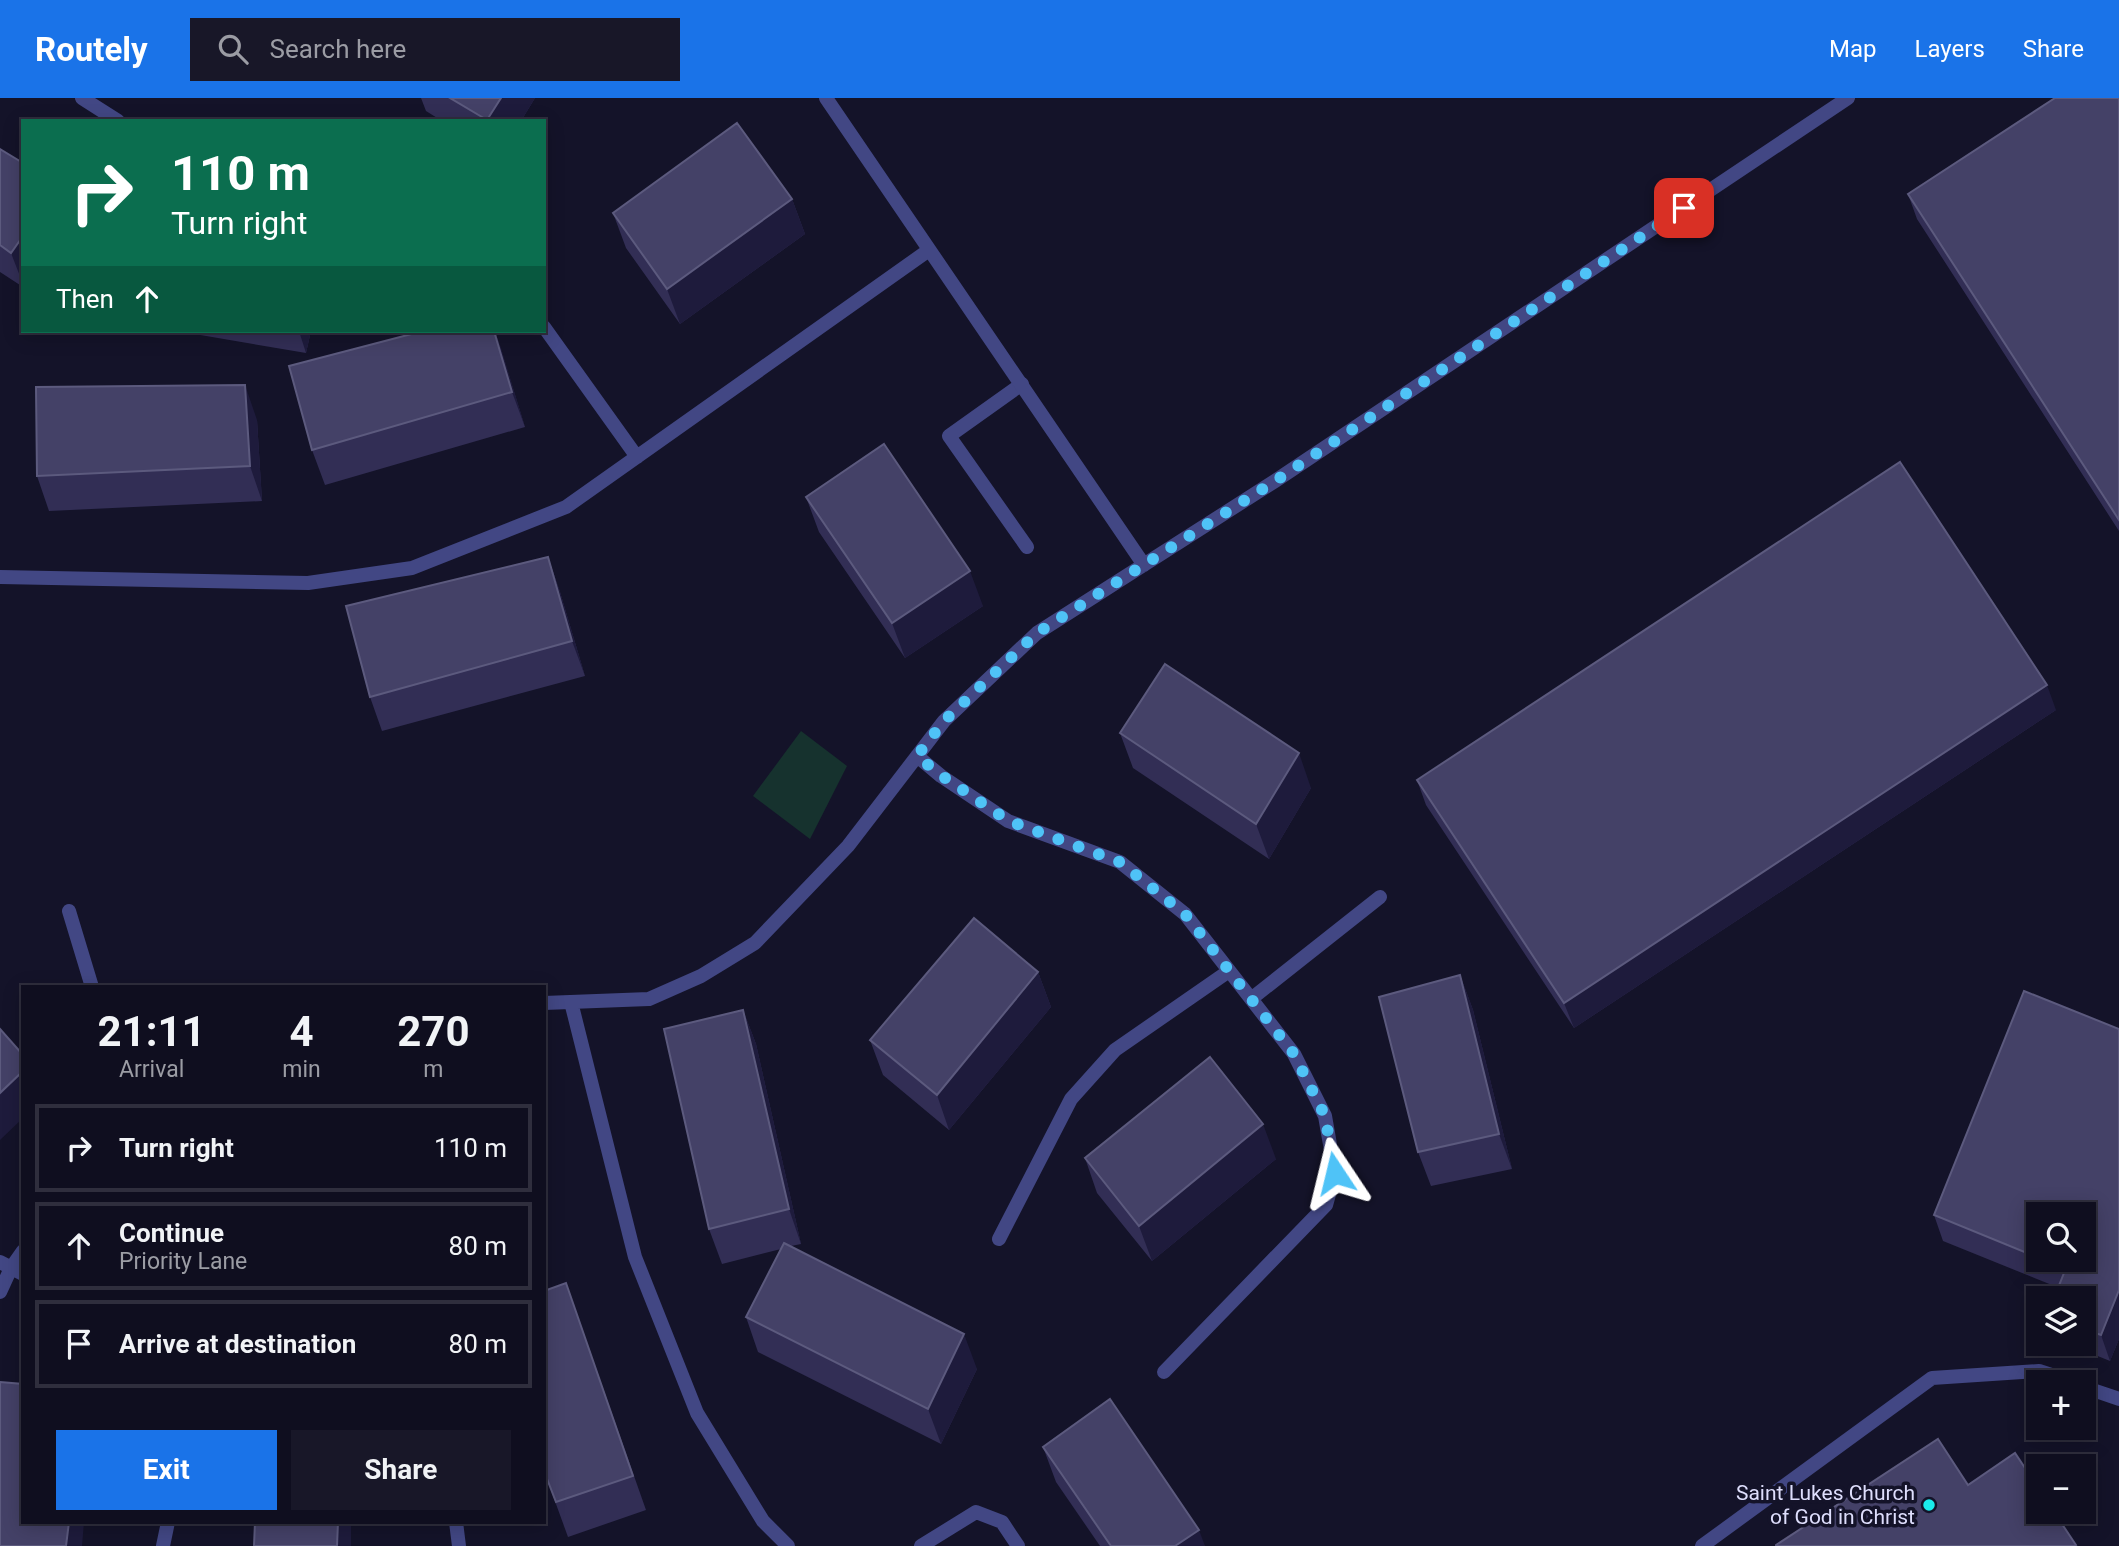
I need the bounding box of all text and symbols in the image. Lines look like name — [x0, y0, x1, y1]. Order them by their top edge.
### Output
search box — [190, 18, 680, 81]
text: Routely — [35, 30, 148, 69]
icon: search — [214, 30, 252, 68]
text: Search here — [270, 34, 406, 64]
text: Map — [1829, 35, 1877, 63]
text: Layers — [1915, 35, 1985, 63]
text: Share — [2023, 35, 2084, 63]
text: 110 m — [171, 145, 310, 202]
icon: right — [56, 147, 147, 238]
pin — [1654, 178, 1714, 238]
icon: arrive — [1665, 189, 1703, 227]
text: Turn right — [171, 204, 307, 242]
icon: ahead — [128, 280, 166, 318]
text: Then — [56, 284, 114, 314]
text: 21:11 — [98, 1007, 206, 1056]
text: 4 — [289, 1007, 314, 1056]
text: 270 — [397, 1007, 470, 1056]
text: Arrival — [119, 1056, 184, 1083]
text: min — [282, 1056, 321, 1083]
text: m — [423, 1056, 443, 1083]
icon: right — [60, 1129, 98, 1167]
text: Turn right — [119, 1133, 234, 1163]
text: 110 m — [434, 1133, 507, 1163]
position arrow — [1298, 1136, 1372, 1210]
map controls — [2026, 1202, 2096, 1524]
button: search — [2026, 1202, 2096, 1272]
text: Continue — [119, 1218, 224, 1248]
icon: ahead — [60, 1227, 98, 1265]
text: 80 m — [449, 1231, 507, 1261]
text: Priority Lane — [119, 1248, 247, 1275]
button: layers — [2026, 1286, 2096, 1356]
icon: arrive — [60, 1325, 98, 1363]
text: Arrive at destination — [119, 1329, 356, 1359]
text: 80 m — [449, 1329, 507, 1359]
button: + — [2026, 1370, 2096, 1440]
button: Exit — [56, 1430, 277, 1510]
button: Share — [291, 1430, 511, 1510]
button: − — [2026, 1454, 2096, 1524]
place label: Saint Lukes Church of God in Christ — [1736, 1481, 1915, 1529]
marker: Saint Lukes Church of God in Christ — [1921, 1497, 1937, 1513]

